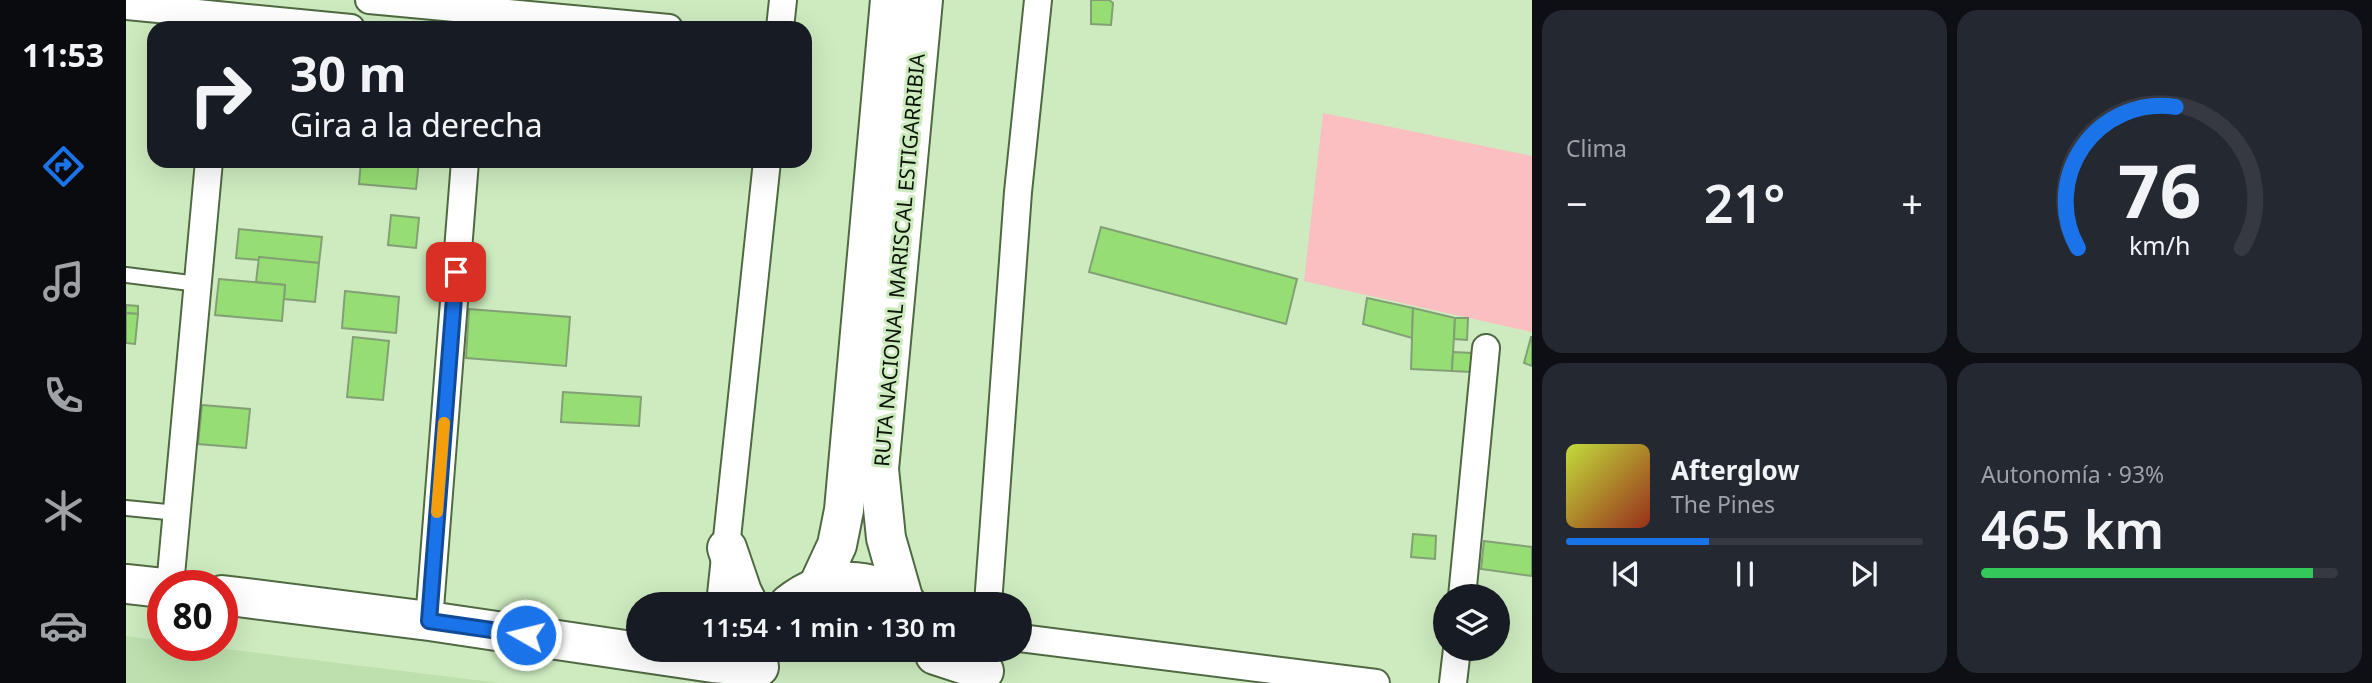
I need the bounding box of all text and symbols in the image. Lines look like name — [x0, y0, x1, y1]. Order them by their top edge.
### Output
text: 11:53 — [22, 33, 104, 76]
text: 30 m — [290, 40, 407, 106]
icon: right — [175, 49, 266, 140]
street label: RUTA NACIONAL MARISCAL ESTIGARRIBIA — [867, 52, 931, 468]
text: Gira a la derecha — [290, 103, 543, 146]
text: Clima — [1566, 132, 1627, 164]
text: 76 — [2118, 140, 2201, 239]
icon: directions — [39, 142, 88, 191]
text: 21° — [1704, 167, 1785, 238]
text: − — [1566, 177, 1588, 229]
text: + — [1901, 177, 1923, 229]
text: km/h — [2129, 227, 2190, 261]
pin — [426, 242, 486, 302]
icon: arrive — [437, 253, 475, 291]
icon: music — [39, 257, 88, 306]
icon: phone — [39, 371, 88, 420]
text: Afterglow — [1671, 452, 1799, 488]
text: Autonomía · 93% — [1981, 458, 2164, 490]
icon: climate — [39, 486, 88, 535]
text: The Pines — [1671, 488, 1775, 520]
text: 465 km — [1981, 493, 2164, 564]
icon: previous — [1607, 555, 1645, 593]
icon: pause — [1726, 555, 1764, 593]
icon: next — [1845, 555, 1883, 593]
speed limit sign: 80 — [147, 570, 238, 661]
map controls — [1433, 584, 1510, 661]
button: layers — [1433, 584, 1510, 661]
position arrow — [489, 598, 563, 672]
icon: car — [39, 601, 88, 650]
text: 11:54 · 1 min · 130 m — [702, 609, 956, 645]

